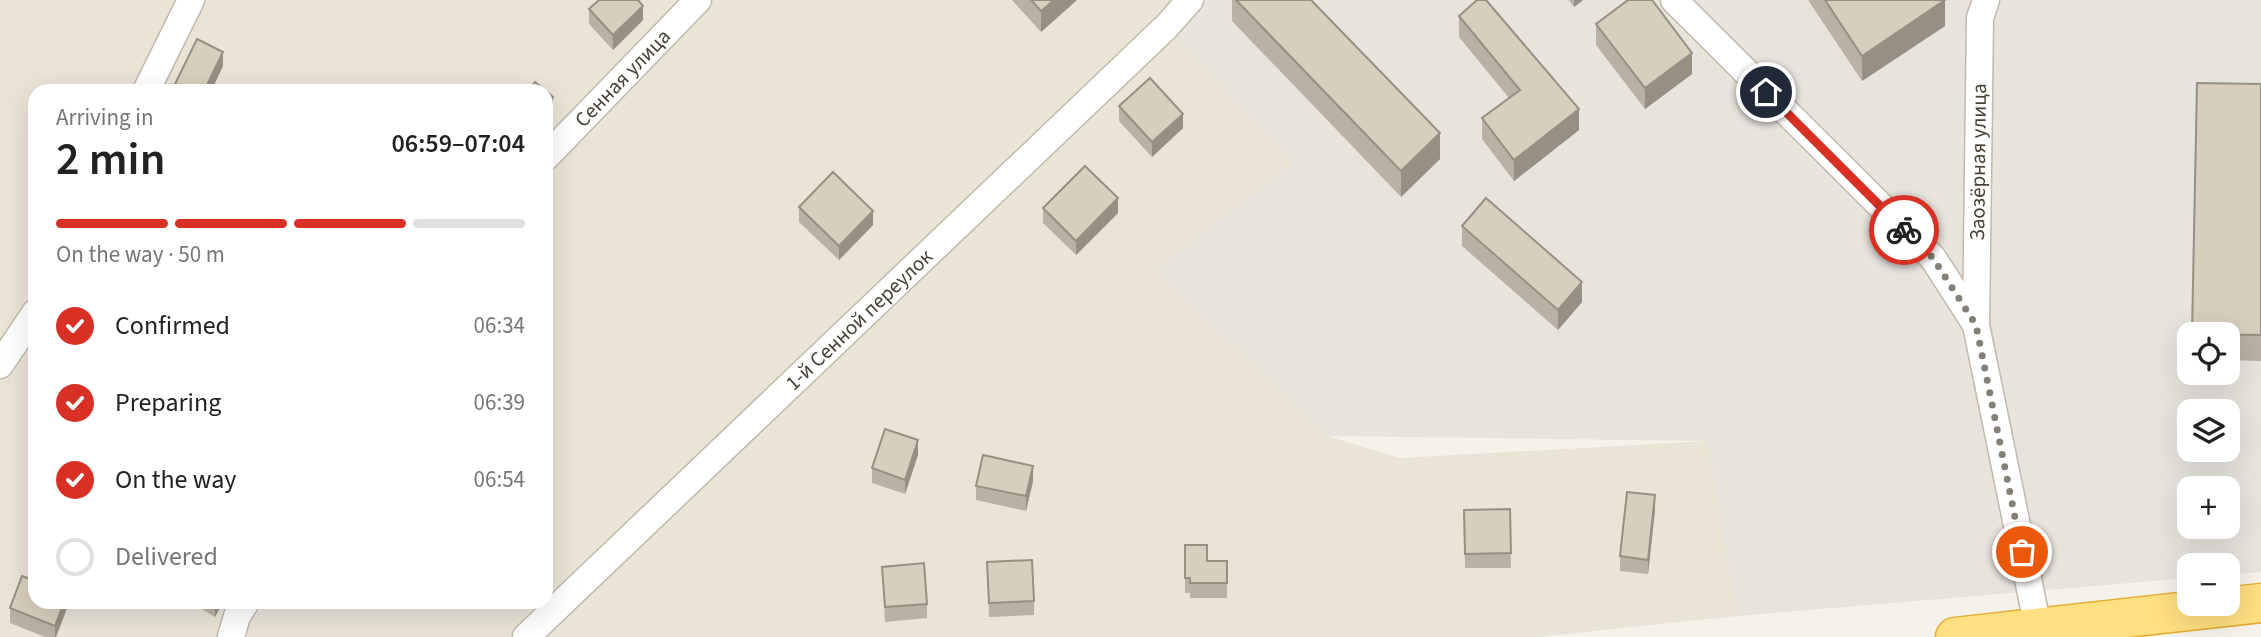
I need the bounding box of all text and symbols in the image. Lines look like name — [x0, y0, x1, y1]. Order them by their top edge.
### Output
street label: Сенная улица — [568, 22, 677, 134]
pin — [1736, 62, 1796, 122]
icon: home — [1747, 73, 1785, 111]
street label: Заозёрная улица — [1962, 83, 1994, 241]
text: Arriving in — [56, 101, 154, 134]
text: 06:59–07:04 — [392, 125, 525, 162]
text: 2 min — [56, 127, 165, 192]
courier — [1869, 195, 1939, 265]
icon: bike — [1885, 211, 1923, 249]
text: On the way · 50 m — [56, 238, 225, 271]
street label: 1-й Сенной переулок — [779, 242, 940, 397]
icon: check — [56, 307, 94, 345]
text: Confirmed — [115, 307, 230, 344]
text: 06:34 — [474, 309, 525, 342]
map controls — [2177, 322, 2240, 616]
button: locate — [2177, 322, 2240, 385]
icon: check — [56, 384, 94, 422]
text: Preparing — [115, 384, 221, 421]
text: 06:39 — [474, 386, 525, 419]
button: layers — [2177, 399, 2240, 462]
icon: check — [56, 461, 94, 499]
text: On the way — [115, 461, 236, 498]
text: 06:54 — [474, 463, 525, 496]
button: + — [2177, 476, 2240, 539]
pin — [1992, 522, 2052, 582]
icon: bag — [2003, 533, 2041, 571]
text: Delivered — [115, 538, 218, 575]
button: − — [2177, 553, 2240, 616]

